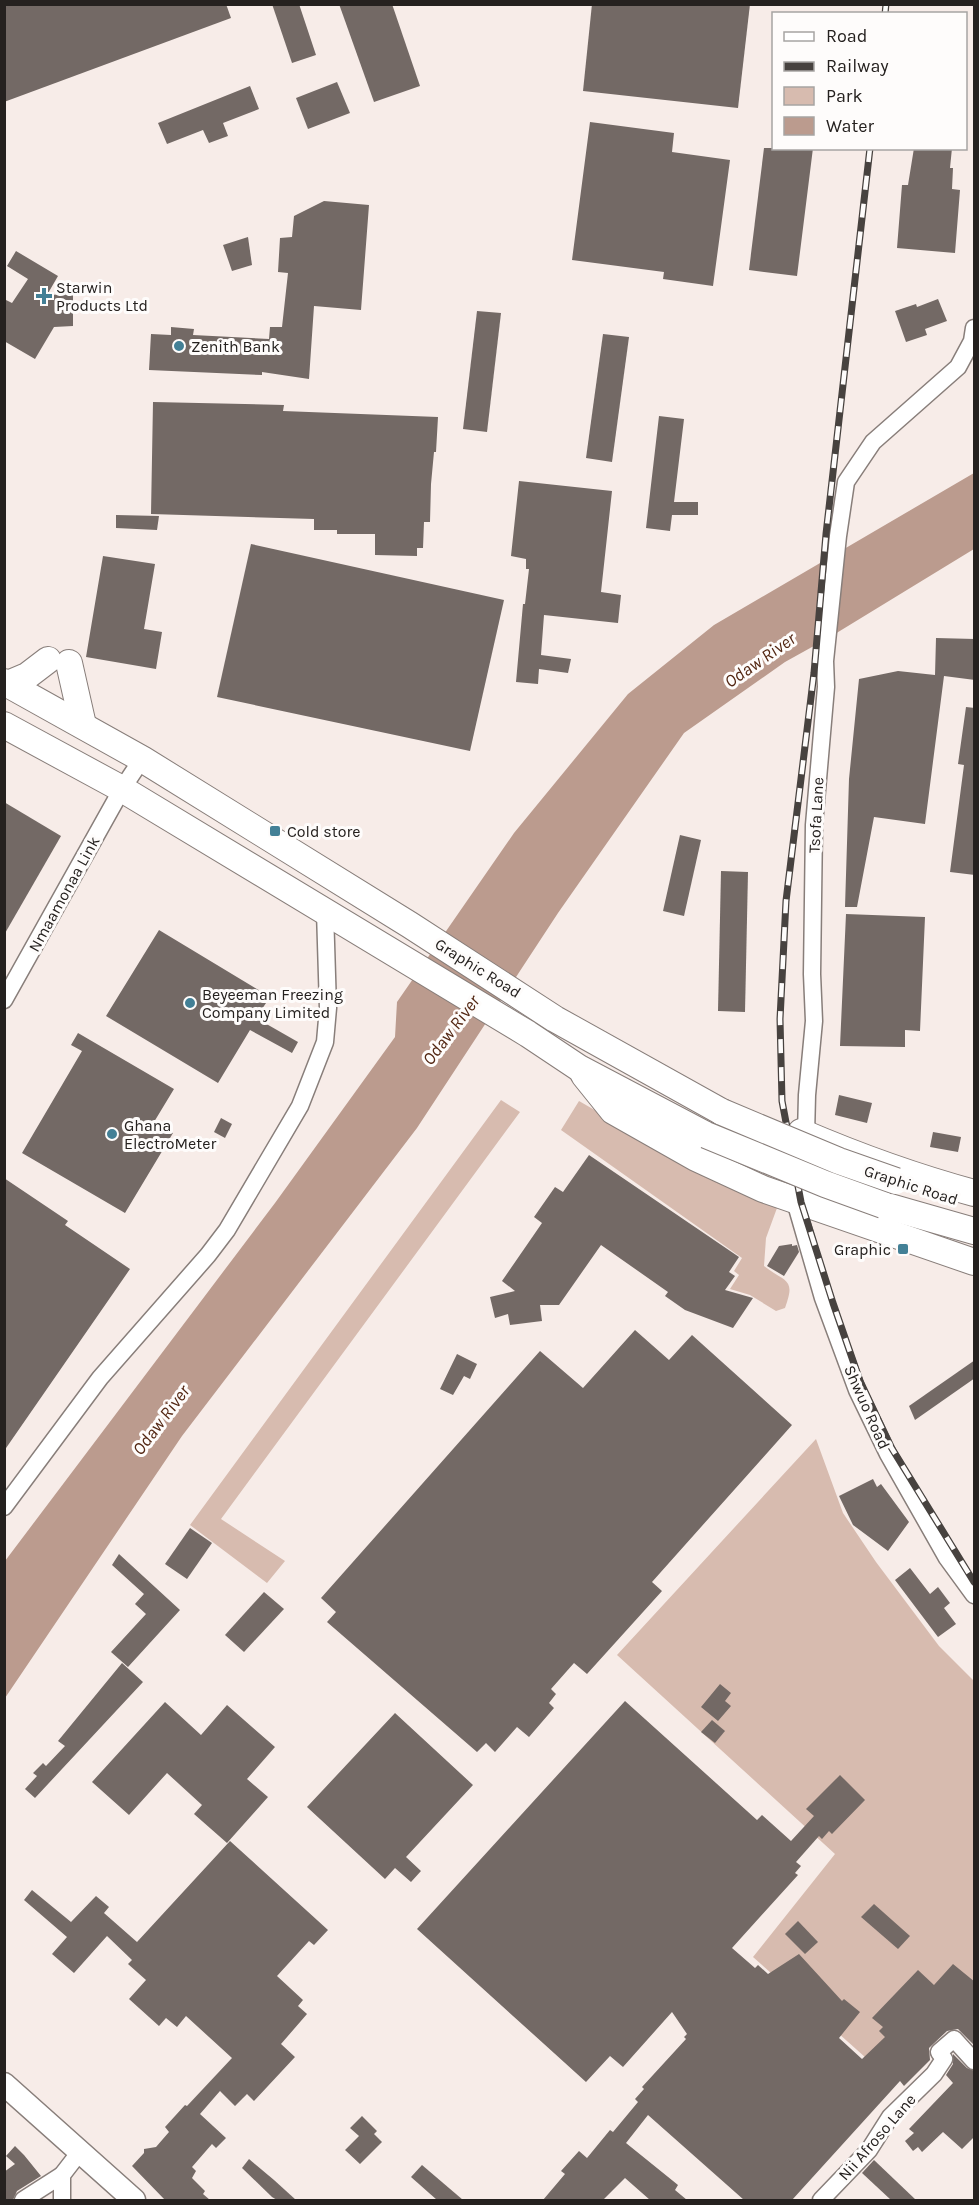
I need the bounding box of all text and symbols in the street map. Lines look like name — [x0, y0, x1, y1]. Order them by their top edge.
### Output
legend — [772, 12, 967, 150]
text: Road — [826, 25, 867, 47]
text: Railway — [826, 55, 889, 77]
text: Park — [826, 85, 863, 107]
text: Water — [826, 115, 874, 137]
place label: Starwin Products Ltd — [56, 278, 148, 315]
marker: Starwin Products Ltd — [37, 289, 51, 303]
place label: Zenith Bank — [191, 337, 280, 356]
marker: Zenith Bank — [172, 339, 186, 353]
water label: Odaw River — [720, 627, 801, 693]
street label: Tsofa Lane — [805, 777, 827, 853]
place label: Cold store — [287, 822, 360, 841]
marker: Cold store — [268, 824, 282, 838]
street label: Nmaamonaa Link — [24, 833, 104, 955]
street label: Graphic Road — [432, 934, 524, 1002]
place label: Beyeeman Freezing Company Limited — [202, 985, 343, 1022]
water label: Odaw River — [417, 990, 485, 1069]
marker: Beyeeman Freezing Company Limited — [183, 996, 197, 1010]
place label: Ghana ElectroMeter — [124, 1116, 216, 1153]
marker: Ghana ElectroMeter — [105, 1127, 119, 1141]
street label: Graphic Road — [862, 1161, 960, 1209]
place label: Graphic — [834, 1240, 891, 1259]
marker: Graphic — [896, 1242, 910, 1256]
street label: Shwuo Road — [840, 1362, 894, 1452]
water label: Odaw River — [127, 1380, 195, 1459]
street label: Nii Afroso Lane — [834, 2090, 920, 2184]

